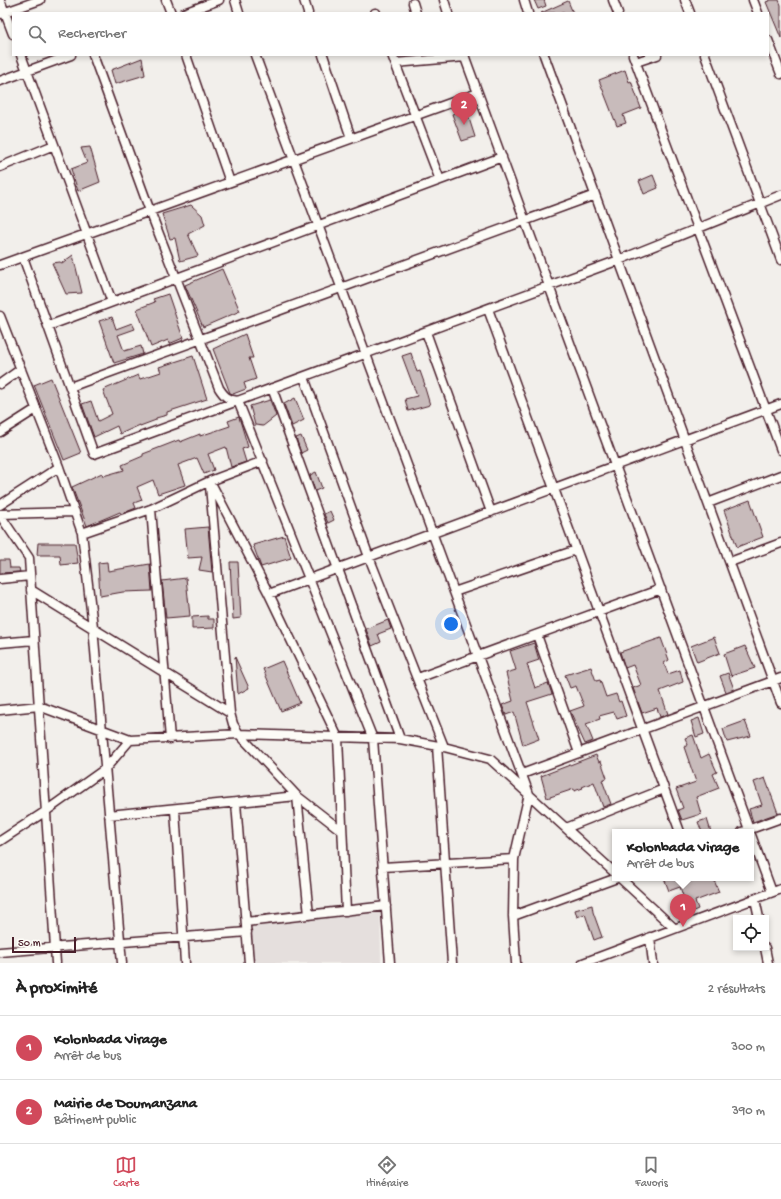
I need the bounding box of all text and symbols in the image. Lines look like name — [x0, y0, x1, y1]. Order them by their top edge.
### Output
search box — [12, 12, 769, 56]
icon: search — [26, 23, 48, 45]
text: Rechercher — [58, 25, 126, 43]
pin: 2 — [451, 92, 477, 125]
your location — [441, 614, 461, 634]
popup — [612, 829, 754, 881]
text: Kolonbada Virage — [627, 839, 739, 857]
text: Arrêt de bus — [627, 857, 694, 872]
pin: 1 — [670, 894, 696, 927]
map controls — [733, 915, 769, 951]
button: locate — [733, 915, 769, 951]
scale bar — [12, 935, 76, 954]
text: 50 m — [18, 938, 40, 950]
text: À proximité — [16, 979, 97, 999]
text: 2 résultats — [708, 982, 765, 997]
text: Kolonbada Virage — [54, 1031, 167, 1049]
text: 1 — [26, 1040, 32, 1055]
text: 300 m — [731, 1040, 765, 1055]
text: Arrêt de bus — [54, 1049, 121, 1064]
text: Mairie de Doumanzana — [54, 1095, 197, 1113]
text: 2 — [26, 1104, 32, 1119]
text: 390 m — [732, 1104, 765, 1119]
text: Bâtiment public — [54, 1113, 136, 1128]
tab: Carte — [113, 1154, 139, 1190]
tab: Itinéraire — [366, 1154, 408, 1190]
tab: Favoris — [635, 1154, 668, 1190]

